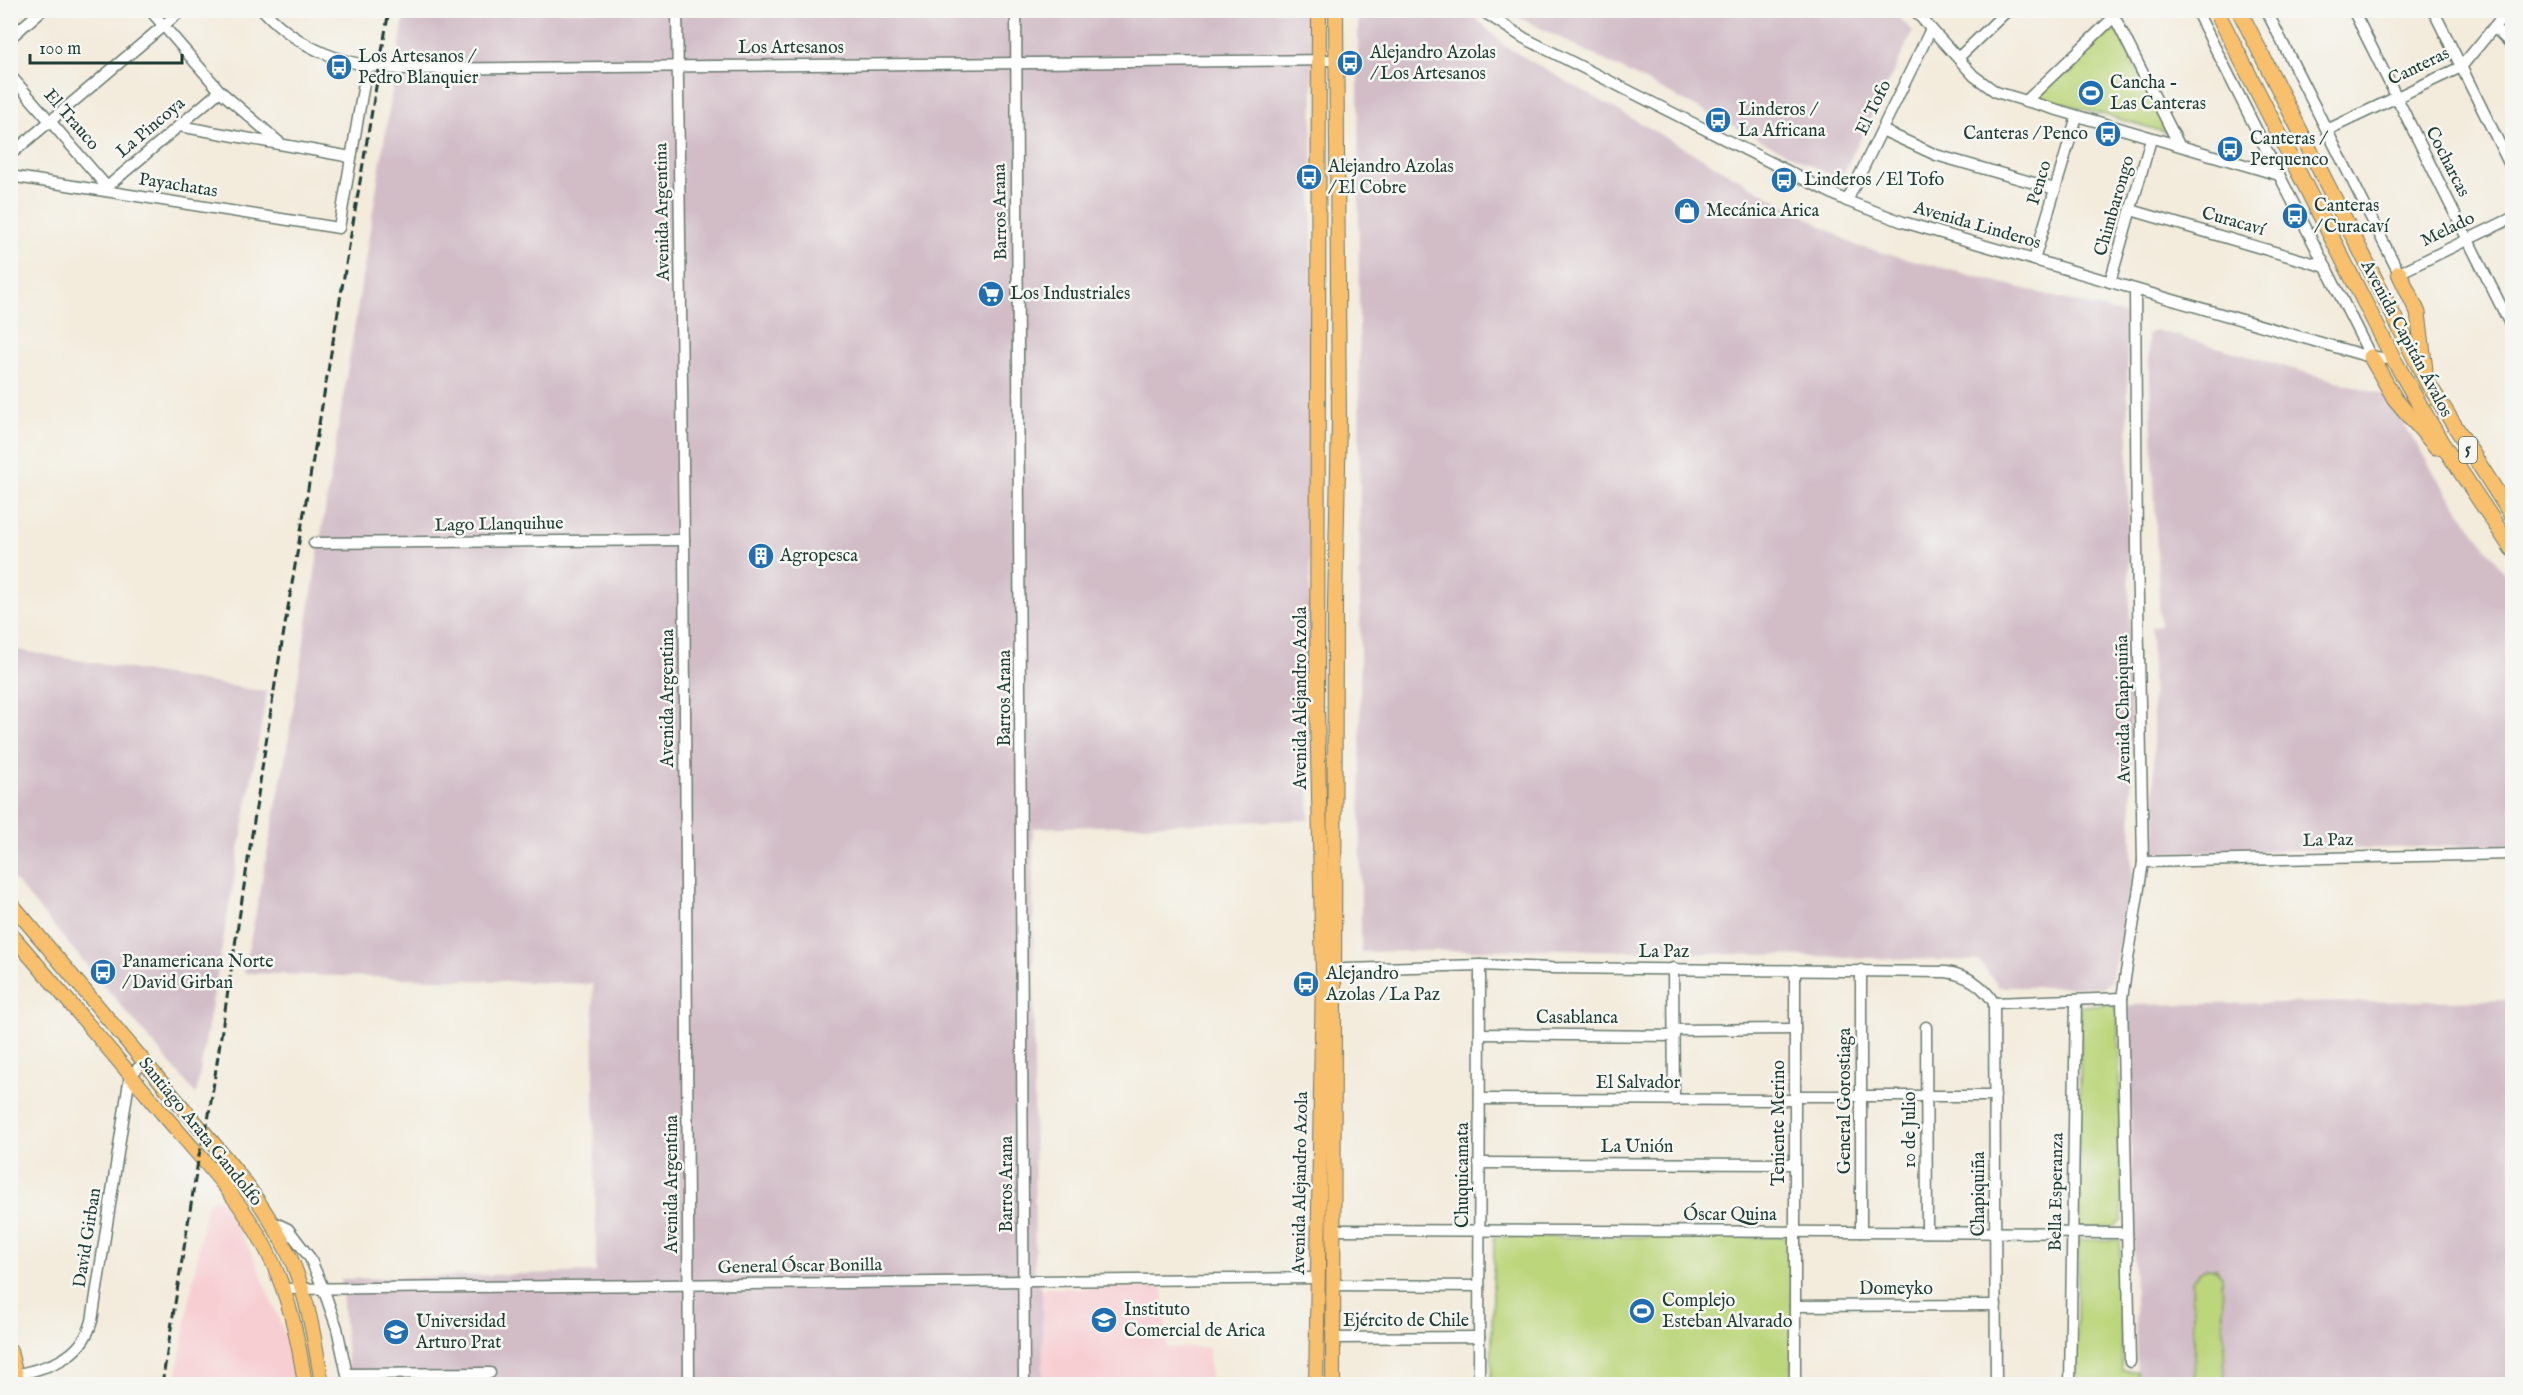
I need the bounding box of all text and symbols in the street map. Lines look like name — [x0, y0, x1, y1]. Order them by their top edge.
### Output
scale bar — [30, 27, 182, 65]
street label: Los Artesanos — [738, 37, 844, 60]
text: 100 m — [39, 38, 81, 61]
place label: Alejandro Azolas / Los Artesanos — [1369, 42, 1496, 86]
street label: Canteras — [2385, 42, 2453, 92]
place label: Los Artesanos / Pedro Blanquier — [358, 46, 479, 90]
bus stop icon: Alejandro Azolas / Los Artesanos — [1335, 48, 1365, 78]
bus stop icon: Los Artesanos / Pedro Blanquier — [324, 52, 354, 82]
place label: Cancha - Las Canteras — [2110, 72, 2206, 116]
street label: El Tofo — [1851, 76, 1897, 139]
sports icon: Cancha - Las Canteras — [2076, 78, 2106, 108]
street label: El Trauco — [38, 84, 104, 156]
street label: La Pincoya — [112, 92, 190, 164]
place label: Linderos / La Africana — [1738, 99, 1826, 143]
bus stop icon: Linderos / La Africana — [1703, 105, 1733, 135]
bus stop icon: Canteras / Penco — [2093, 119, 2123, 149]
place label: Canteras / Penco — [1963, 123, 2088, 146]
street label: Cocharcas — [2419, 123, 2475, 201]
place label: Canteras / Perquenco — [2250, 128, 2329, 172]
bus stop icon: Canteras / Perquenco — [2215, 134, 2245, 164]
street label: Avenida Argentina — [650, 142, 676, 282]
street label: Chimbarongo — [2090, 153, 2140, 259]
place label: Alejandro Azolas / El Cobre — [1327, 156, 1454, 200]
street label: Penco — [2022, 158, 2058, 208]
bus stop icon: Alejandro Azolas / El Cobre — [1294, 162, 1324, 192]
street label: Barros Arana — [989, 163, 1013, 261]
bus stop icon: Linderos / El Tofo — [1769, 165, 1799, 195]
street label: Payachatas — [137, 168, 219, 204]
place label: Linderos / El Tofo — [1804, 169, 1945, 192]
place label: Canteras / Curacaví — [2314, 195, 2390, 239]
shop icon: Mecánica Arica — [1672, 196, 1702, 226]
street label: Avenida Linderos — [1910, 197, 2043, 255]
place label: Mecánica Arica — [1706, 200, 1820, 223]
bus stop icon: Canteras / Curacaví — [2280, 201, 2310, 231]
street label: Curacaví — [2199, 202, 2268, 242]
street label: Melado — [2417, 207, 2479, 253]
street label: Avenida Capitán Ávalos — [2354, 255, 2459, 421]
supermarket icon: Los Industriales — [976, 279, 1006, 309]
place label: Los Industriales — [1010, 283, 1130, 306]
road number: 5 — [2459, 437, 2477, 463]
street label: Lago Llanquihue — [434, 512, 564, 538]
building icon: Agropesca — [746, 541, 776, 571]
place label: Agropesca — [779, 545, 858, 568]
street label: Avenida Alejandro Azola — [1290, 606, 1313, 791]
street label: Avenida Argentina — [657, 629, 680, 768]
street label: Avenida Chapiquiña — [2111, 634, 2137, 785]
street label: Barros Arana — [994, 649, 1017, 746]
street label: La Paz — [2302, 829, 2354, 853]
street label: La Paz — [1639, 941, 1689, 964]
place label: Panamericana Norte / David Girban — [122, 951, 273, 995]
bus stop icon: Panamericana Norte / David Girban — [88, 957, 118, 987]
place label: Alejandro Azolas / La Paz — [1325, 963, 1440, 1007]
bus stop icon: Alejandro Azolas / La Paz — [1291, 969, 1321, 999]
street label: Casablanca — [1536, 1007, 1618, 1030]
street label: General Gorostiaga — [1834, 1027, 1857, 1174]
street label: Santiago Arata Gandolfo — [133, 1053, 267, 1211]
street label: Teniente Merino — [1768, 1060, 1791, 1186]
street label: El Salvador — [1596, 1072, 1681, 1095]
street label: Avenida Alejandro Azola — [1288, 1091, 1314, 1276]
street label: 10 de Julio — [1899, 1091, 1922, 1168]
street label: Avenida Argentina — [661, 1115, 684, 1254]
street label: Chuquicamata — [1452, 1122, 1475, 1228]
street label: Bella Esperanza — [2044, 1132, 2070, 1252]
street label: Barros Arana — [996, 1135, 1019, 1232]
street label: La Unión — [1601, 1136, 1674, 1159]
street label: Chapiquiña — [1968, 1151, 1991, 1237]
street label: David Girban — [69, 1186, 107, 1290]
street label: Óscar Quina — [1683, 1202, 1777, 1227]
street label: General Óscar Bonilla — [717, 1252, 883, 1280]
street label: Domeyko — [1859, 1278, 1933, 1301]
place label: Complejo Esteban Alvarado — [1662, 1290, 1793, 1334]
sports icon: Complejo Esteban Alvarado — [1627, 1296, 1657, 1326]
place label: Instituto Comercial de Arica — [1124, 1299, 1265, 1343]
school or university icon: Instituto Comercial de Arica — [1089, 1305, 1119, 1335]
street label: Ejército de Chile — [1343, 1310, 1469, 1333]
place label: Universidad Arturo Prat — [415, 1311, 506, 1355]
school or university icon: Universidad Arturo Prat — [381, 1317, 411, 1347]

